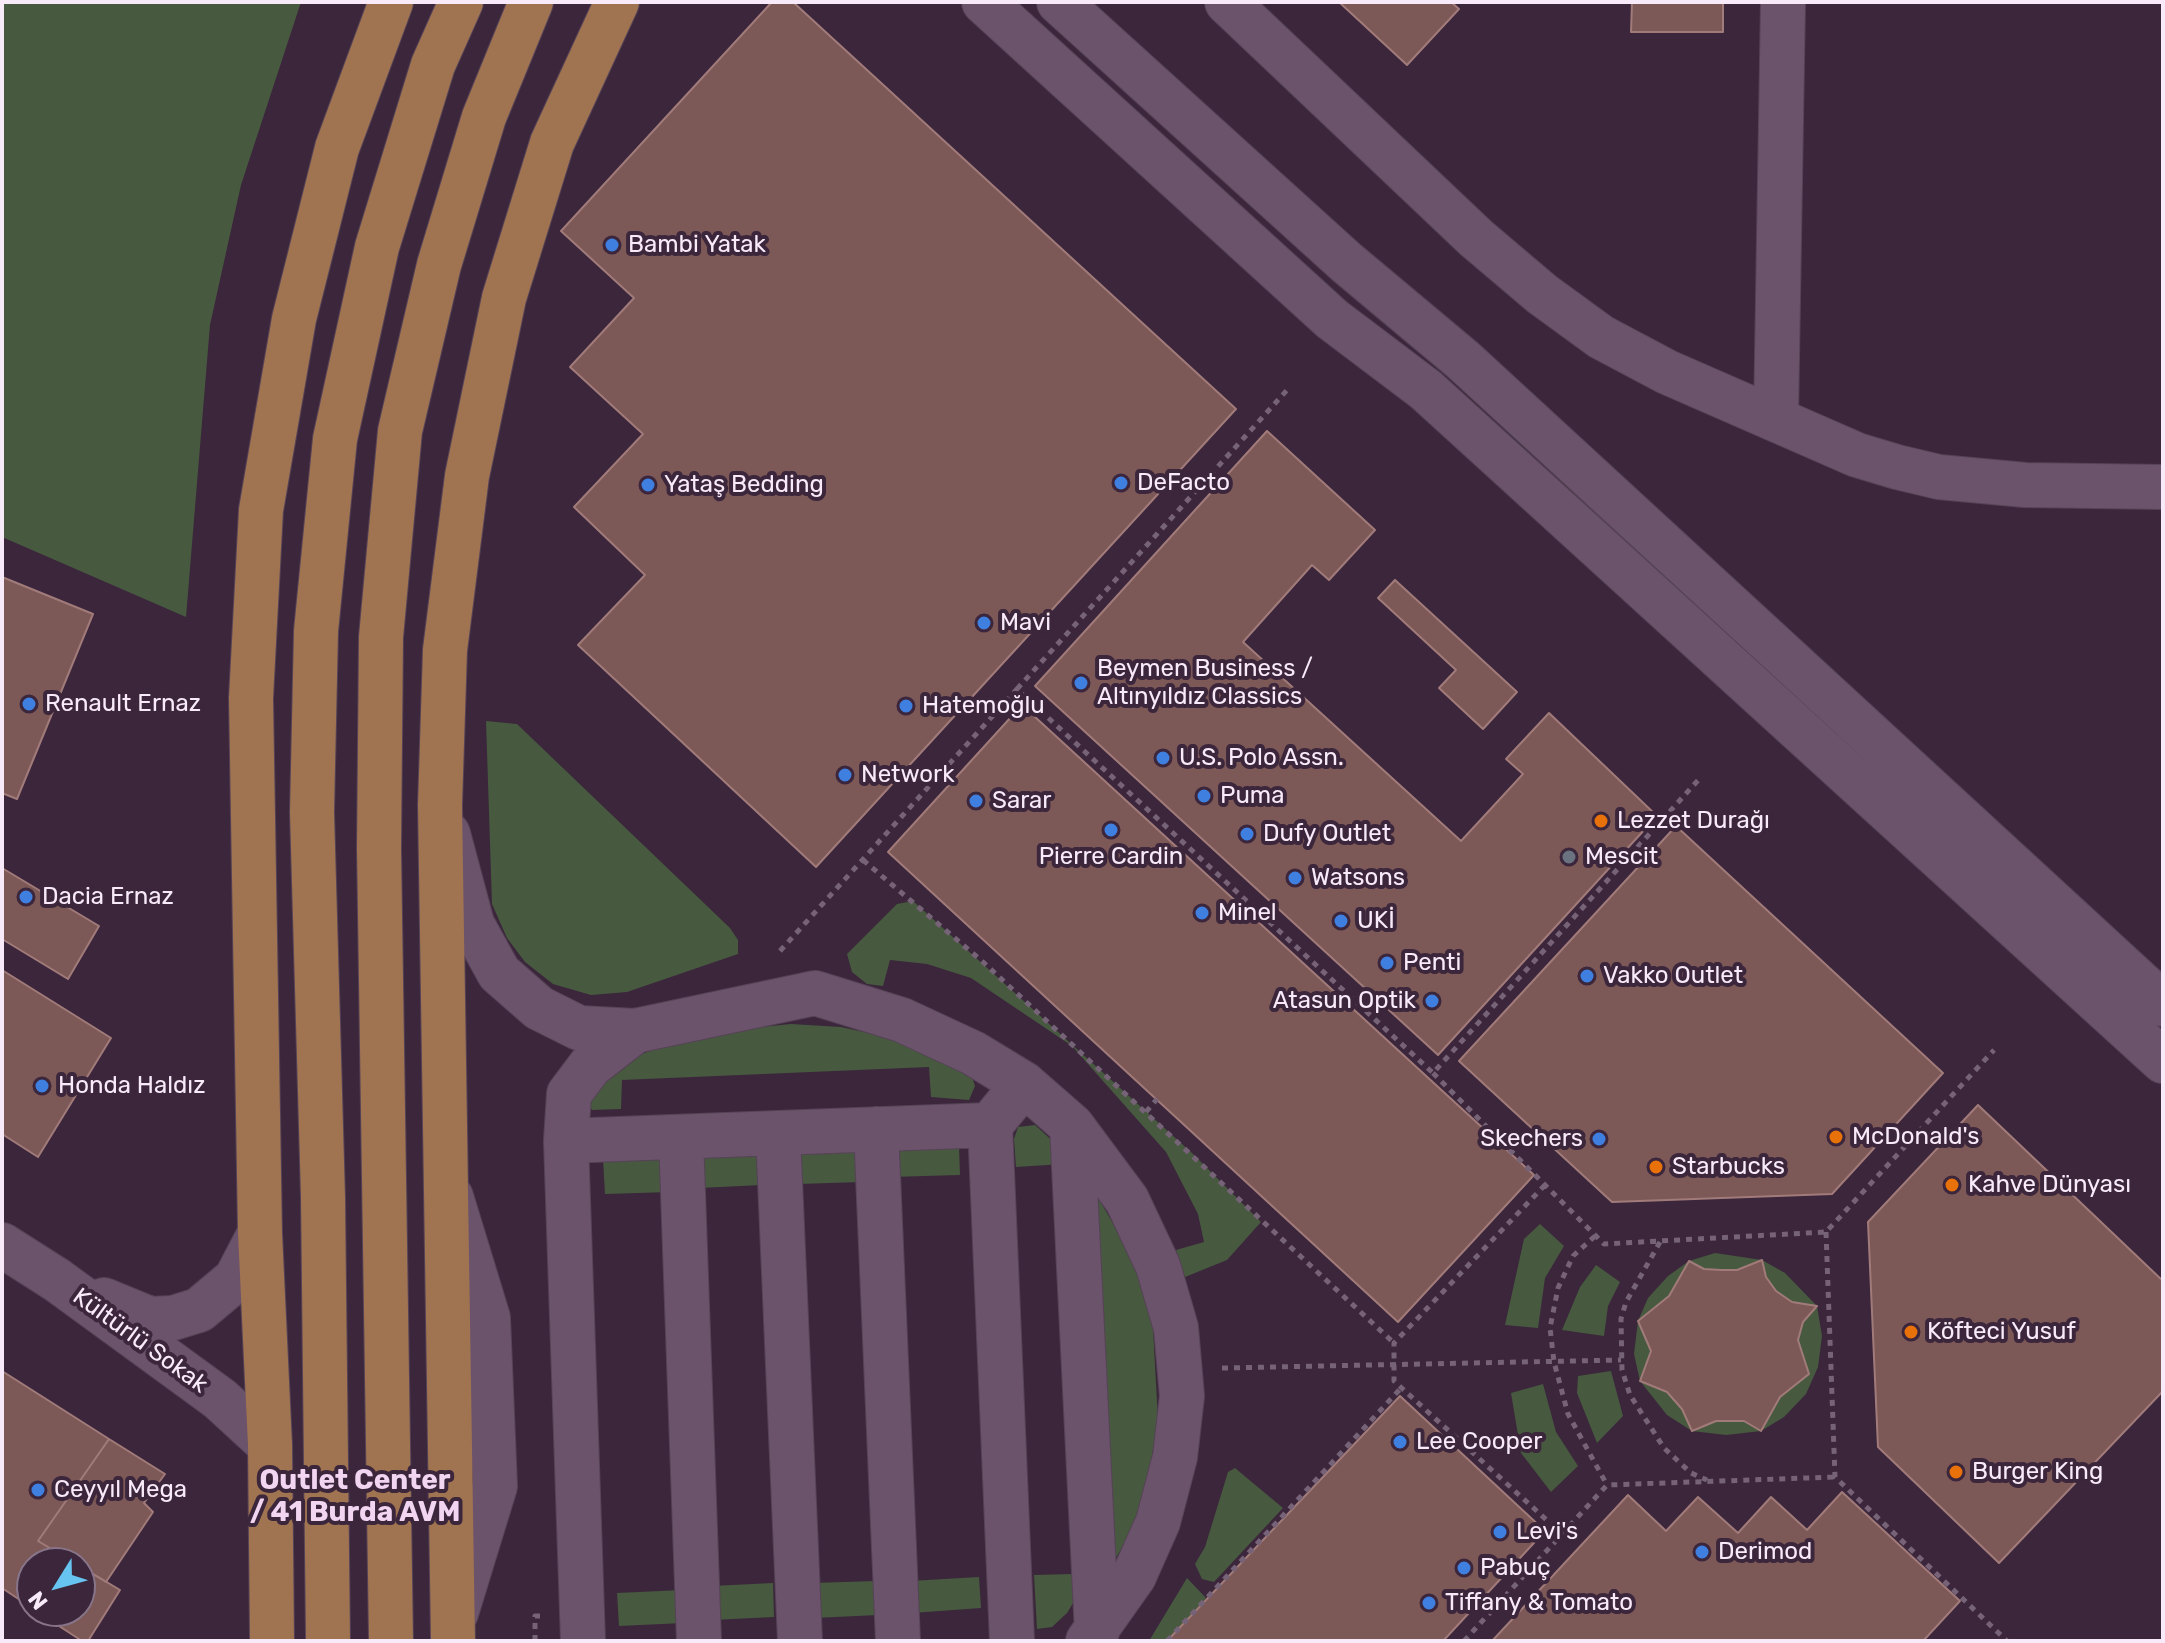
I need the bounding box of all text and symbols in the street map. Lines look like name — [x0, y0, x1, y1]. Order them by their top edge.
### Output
place label: Bambi Yatak — [628, 231, 766, 259]
marker: Bambi Yatak — [603, 236, 621, 254]
place label: DeFacto — [1137, 469, 1230, 497]
place label: Yataş Bedding — [664, 471, 824, 499]
marker: DeFacto — [1112, 474, 1130, 492]
marker: Yataş Bedding — [639, 476, 657, 494]
place label: Mavi — [1000, 609, 1051, 637]
marker: Mavi — [975, 614, 993, 632]
place label: Beymen Business / Altınyıldız Classics — [1097, 655, 1313, 711]
marker: Beymen Business / Altınyıldız Classics — [1072, 674, 1090, 692]
place label: Renault Ernaz — [45, 690, 201, 718]
place label: Hatemoğlu — [922, 692, 1045, 720]
marker: Renault Ernaz — [20, 695, 38, 713]
marker: Hatemoğlu — [897, 697, 915, 715]
place label: U.S. Polo Assn. — [1179, 744, 1344, 772]
marker: U.S. Polo Assn. — [1154, 749, 1172, 767]
place label: Network — [861, 761, 955, 789]
marker: Network — [836, 766, 854, 784]
place label: Puma — [1220, 782, 1284, 810]
place label: Sarar — [992, 787, 1051, 815]
marker: Puma — [1195, 787, 1213, 805]
marker: Sarar — [967, 792, 985, 810]
place label: Lezzet Durağı — [1617, 807, 1770, 835]
marker: Lezzet Durağı — [1592, 812, 1610, 830]
place label: Dufy Outlet — [1263, 820, 1391, 848]
marker: Pierre Cardin — [1102, 821, 1120, 839]
marker: Dufy Outlet — [1238, 825, 1256, 843]
place label: Pierre Cardin — [1039, 843, 1183, 871]
place label: Mescit — [1585, 843, 1658, 871]
marker: Mescit — [1560, 848, 1578, 866]
place label: Watsons — [1311, 864, 1405, 892]
marker: Watsons — [1286, 869, 1304, 887]
place label: Dacia Ernaz — [42, 883, 174, 911]
marker: Dacia Ernaz — [17, 888, 35, 906]
place label: Minel — [1218, 899, 1277, 927]
marker: Minel — [1193, 904, 1211, 922]
place label: UKİ — [1357, 907, 1395, 935]
marker: UKİ — [1332, 912, 1350, 930]
place label: Penti — [1403, 949, 1461, 977]
marker: Penti — [1378, 954, 1396, 972]
place label: Vakko Outlet — [1603, 962, 1743, 990]
marker: Vakko Outlet — [1578, 967, 1596, 985]
place label: Atasun Optik — [1273, 987, 1416, 1015]
marker: Atasun Optik — [1423, 992, 1441, 1010]
place label: Honda Haldız — [58, 1072, 205, 1100]
marker: Honda Haldız — [33, 1077, 51, 1095]
place label: McDonald's — [1852, 1123, 1979, 1151]
place label: Skechers — [1480, 1125, 1583, 1153]
marker: McDonald's — [1827, 1128, 1845, 1146]
marker: Skechers — [1590, 1130, 1608, 1148]
place label: Starbucks — [1672, 1153, 1785, 1181]
marker: Starbucks — [1647, 1158, 1665, 1176]
place label: Kahve Dünyası — [1968, 1171, 2131, 1199]
marker: Kahve Dünyası — [1943, 1176, 1961, 1194]
street label: Kültürlü Sokak — [67, 1282, 213, 1400]
place label: Köfteci Yusuf — [1927, 1318, 2076, 1346]
marker: Köfteci Yusuf — [1902, 1323, 1920, 1341]
place label: Lee Cooper — [1416, 1428, 1542, 1456]
marker: Lee Cooper — [1391, 1433, 1409, 1451]
place label: Burger King — [1972, 1458, 2103, 1486]
marker: Burger King — [1947, 1463, 1965, 1481]
district label: Outlet Center / 41 Burda AVM — [250, 1464, 460, 1530]
place label: Ceyyıl Mega — [54, 1476, 187, 1504]
marker: Ceyyıl Mega — [29, 1481, 47, 1499]
place label: Levi's — [1516, 1518, 1578, 1546]
marker: Levi's — [1491, 1523, 1509, 1541]
place label: Derimod — [1718, 1538, 1812, 1566]
marker: Derimod — [1693, 1543, 1711, 1561]
north arrow — [16, 1547, 96, 1627]
place label: Pabuç — [1480, 1554, 1550, 1582]
marker: Pabuç — [1455, 1559, 1473, 1577]
text: N — [22, 1586, 54, 1615]
place label: Tiffany & Tomato — [1445, 1589, 1633, 1617]
marker: Tiffany & Tomato — [1420, 1594, 1438, 1612]

